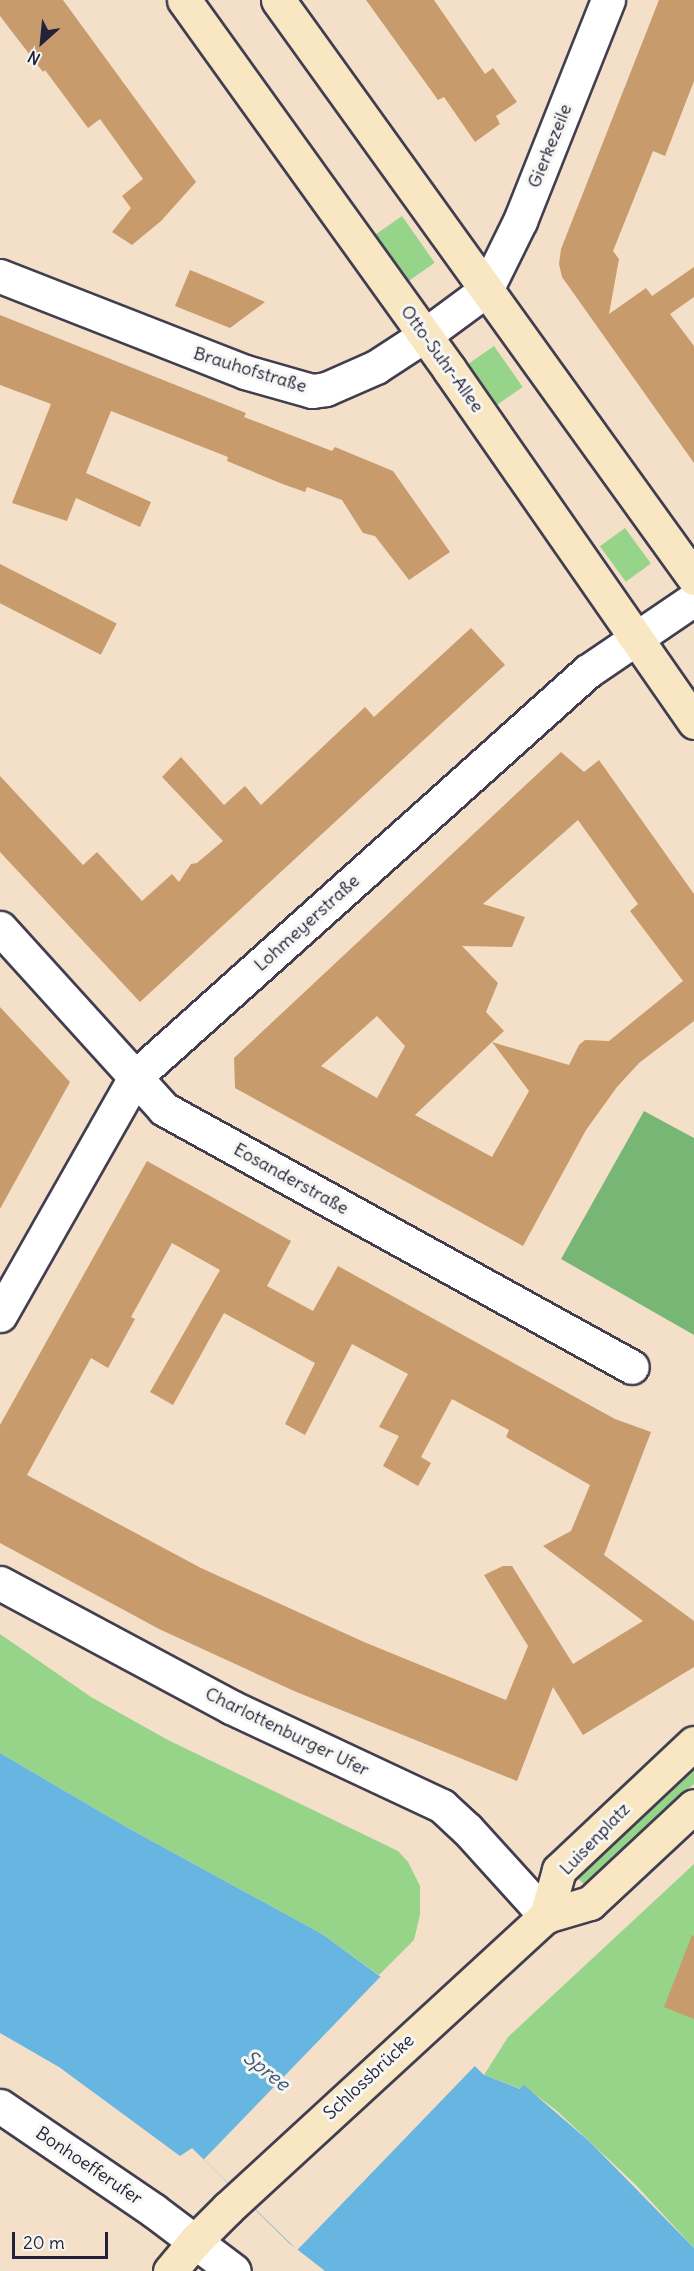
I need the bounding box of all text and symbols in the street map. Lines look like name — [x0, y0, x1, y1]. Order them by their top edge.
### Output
north arrow — [12, 12, 72, 72]
text: N — [24, 47, 43, 69]
street label: Gierkezeile — [523, 101, 577, 191]
street label: Otto-Suhr-Allee — [396, 301, 488, 417]
street label: Brauhofstraße — [191, 343, 309, 397]
street label: Lohmeyerstraße — [250, 870, 364, 976]
street label: Eosanderstraße — [230, 1139, 352, 1219]
street label: Charlottenburger Ufer — [202, 1683, 372, 1781]
street label: Luisenplatz — [555, 1799, 635, 1879]
street label: Schlossbrücke — [319, 2030, 419, 2124]
water label: Spree — [239, 2045, 295, 2095]
street label: Bonhoefferufer — [32, 2122, 146, 2210]
scale bar — [15, 2220, 111, 2258]
text: 20 m — [23, 2231, 65, 2254]

